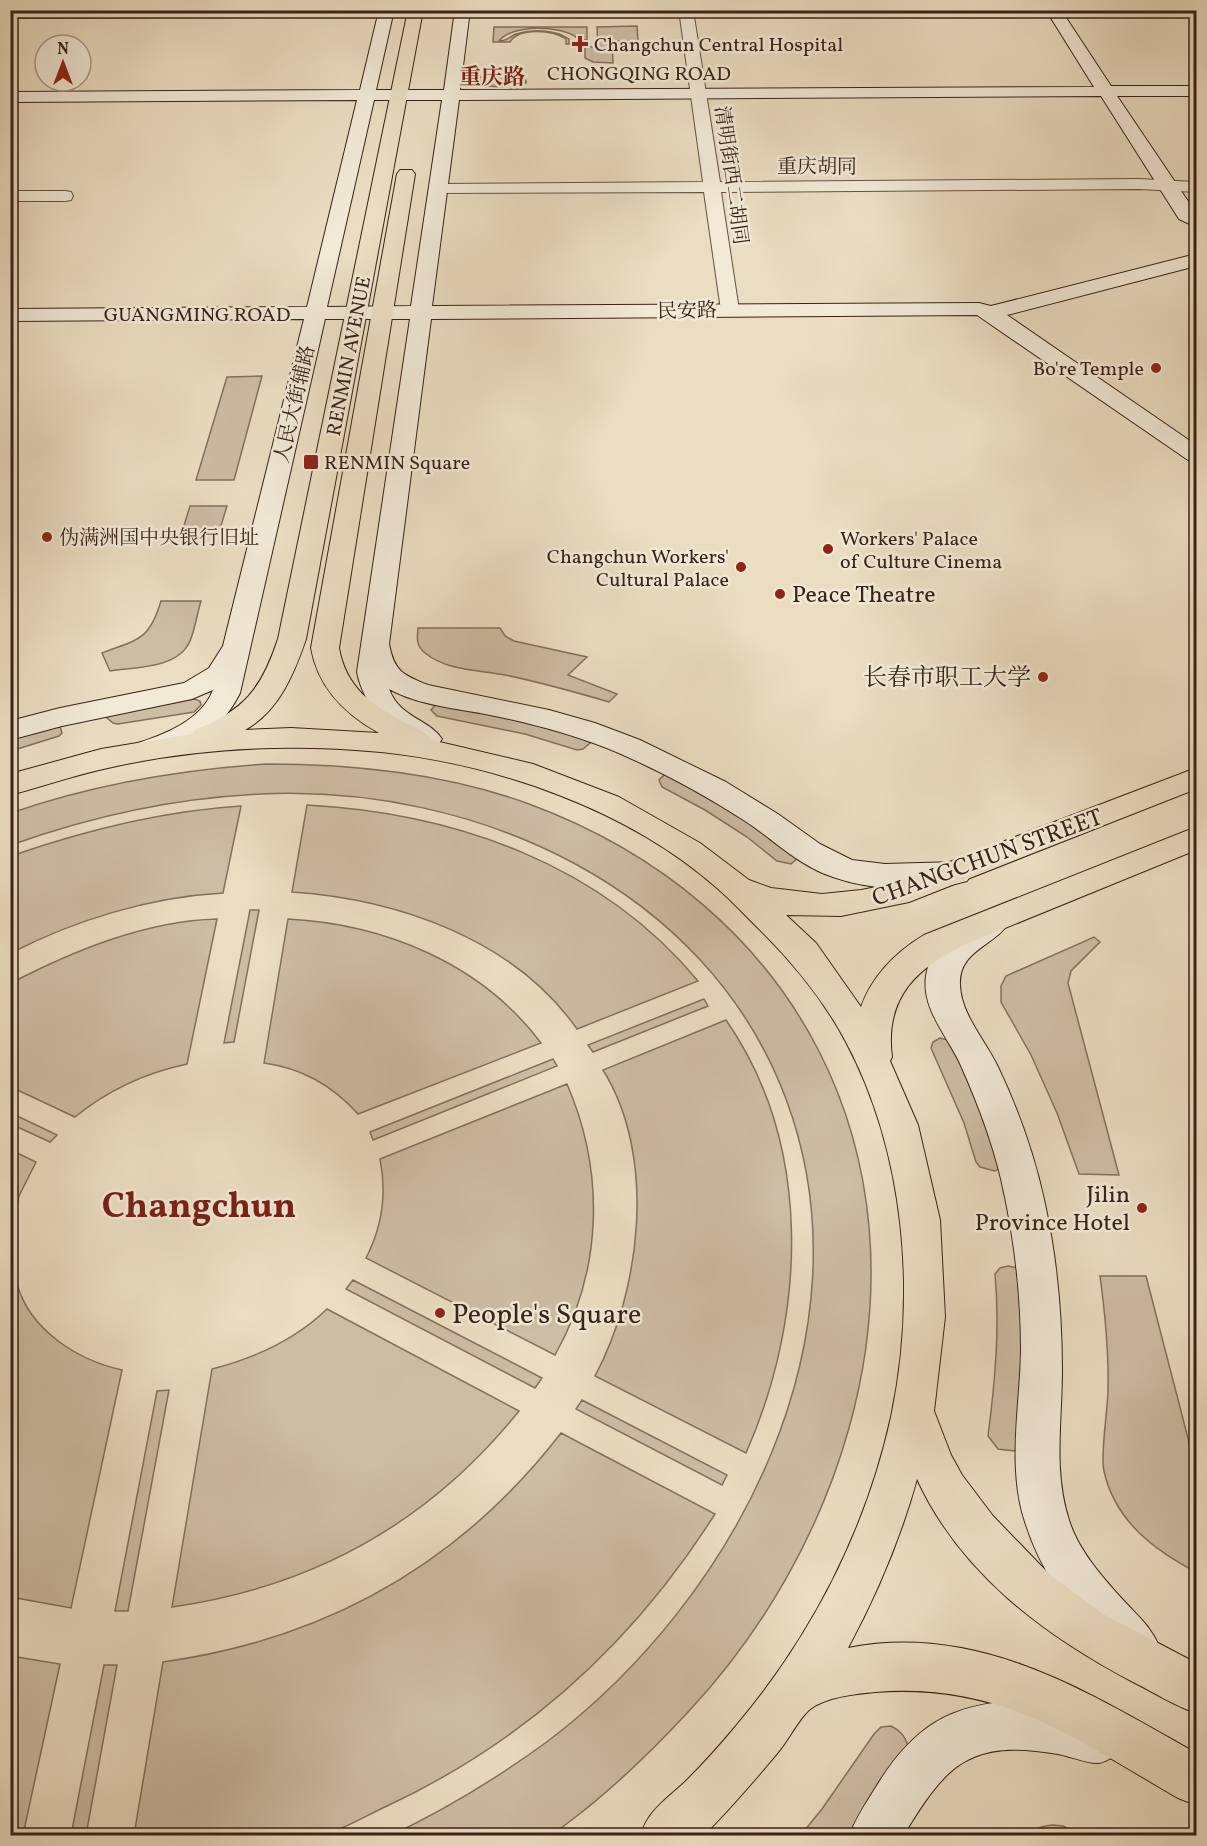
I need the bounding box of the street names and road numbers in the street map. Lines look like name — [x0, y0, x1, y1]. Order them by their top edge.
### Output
street label: CHONGQING ROAD — [547, 61, 731, 89]
street label: 清明街西二胡同 — [706, 104, 754, 247]
street label: 重庆胡同 — [777, 154, 857, 182]
street label: RENMIN AVENUE — [321, 274, 379, 439]
street label: 民安路 — [657, 297, 717, 327]
street label: GUANGMING ROAD — [104, 302, 290, 330]
street label: 人民大街辅路 — [269, 343, 323, 466]
street label: CHANGCHUN STREET — [868, 801, 1108, 916]

